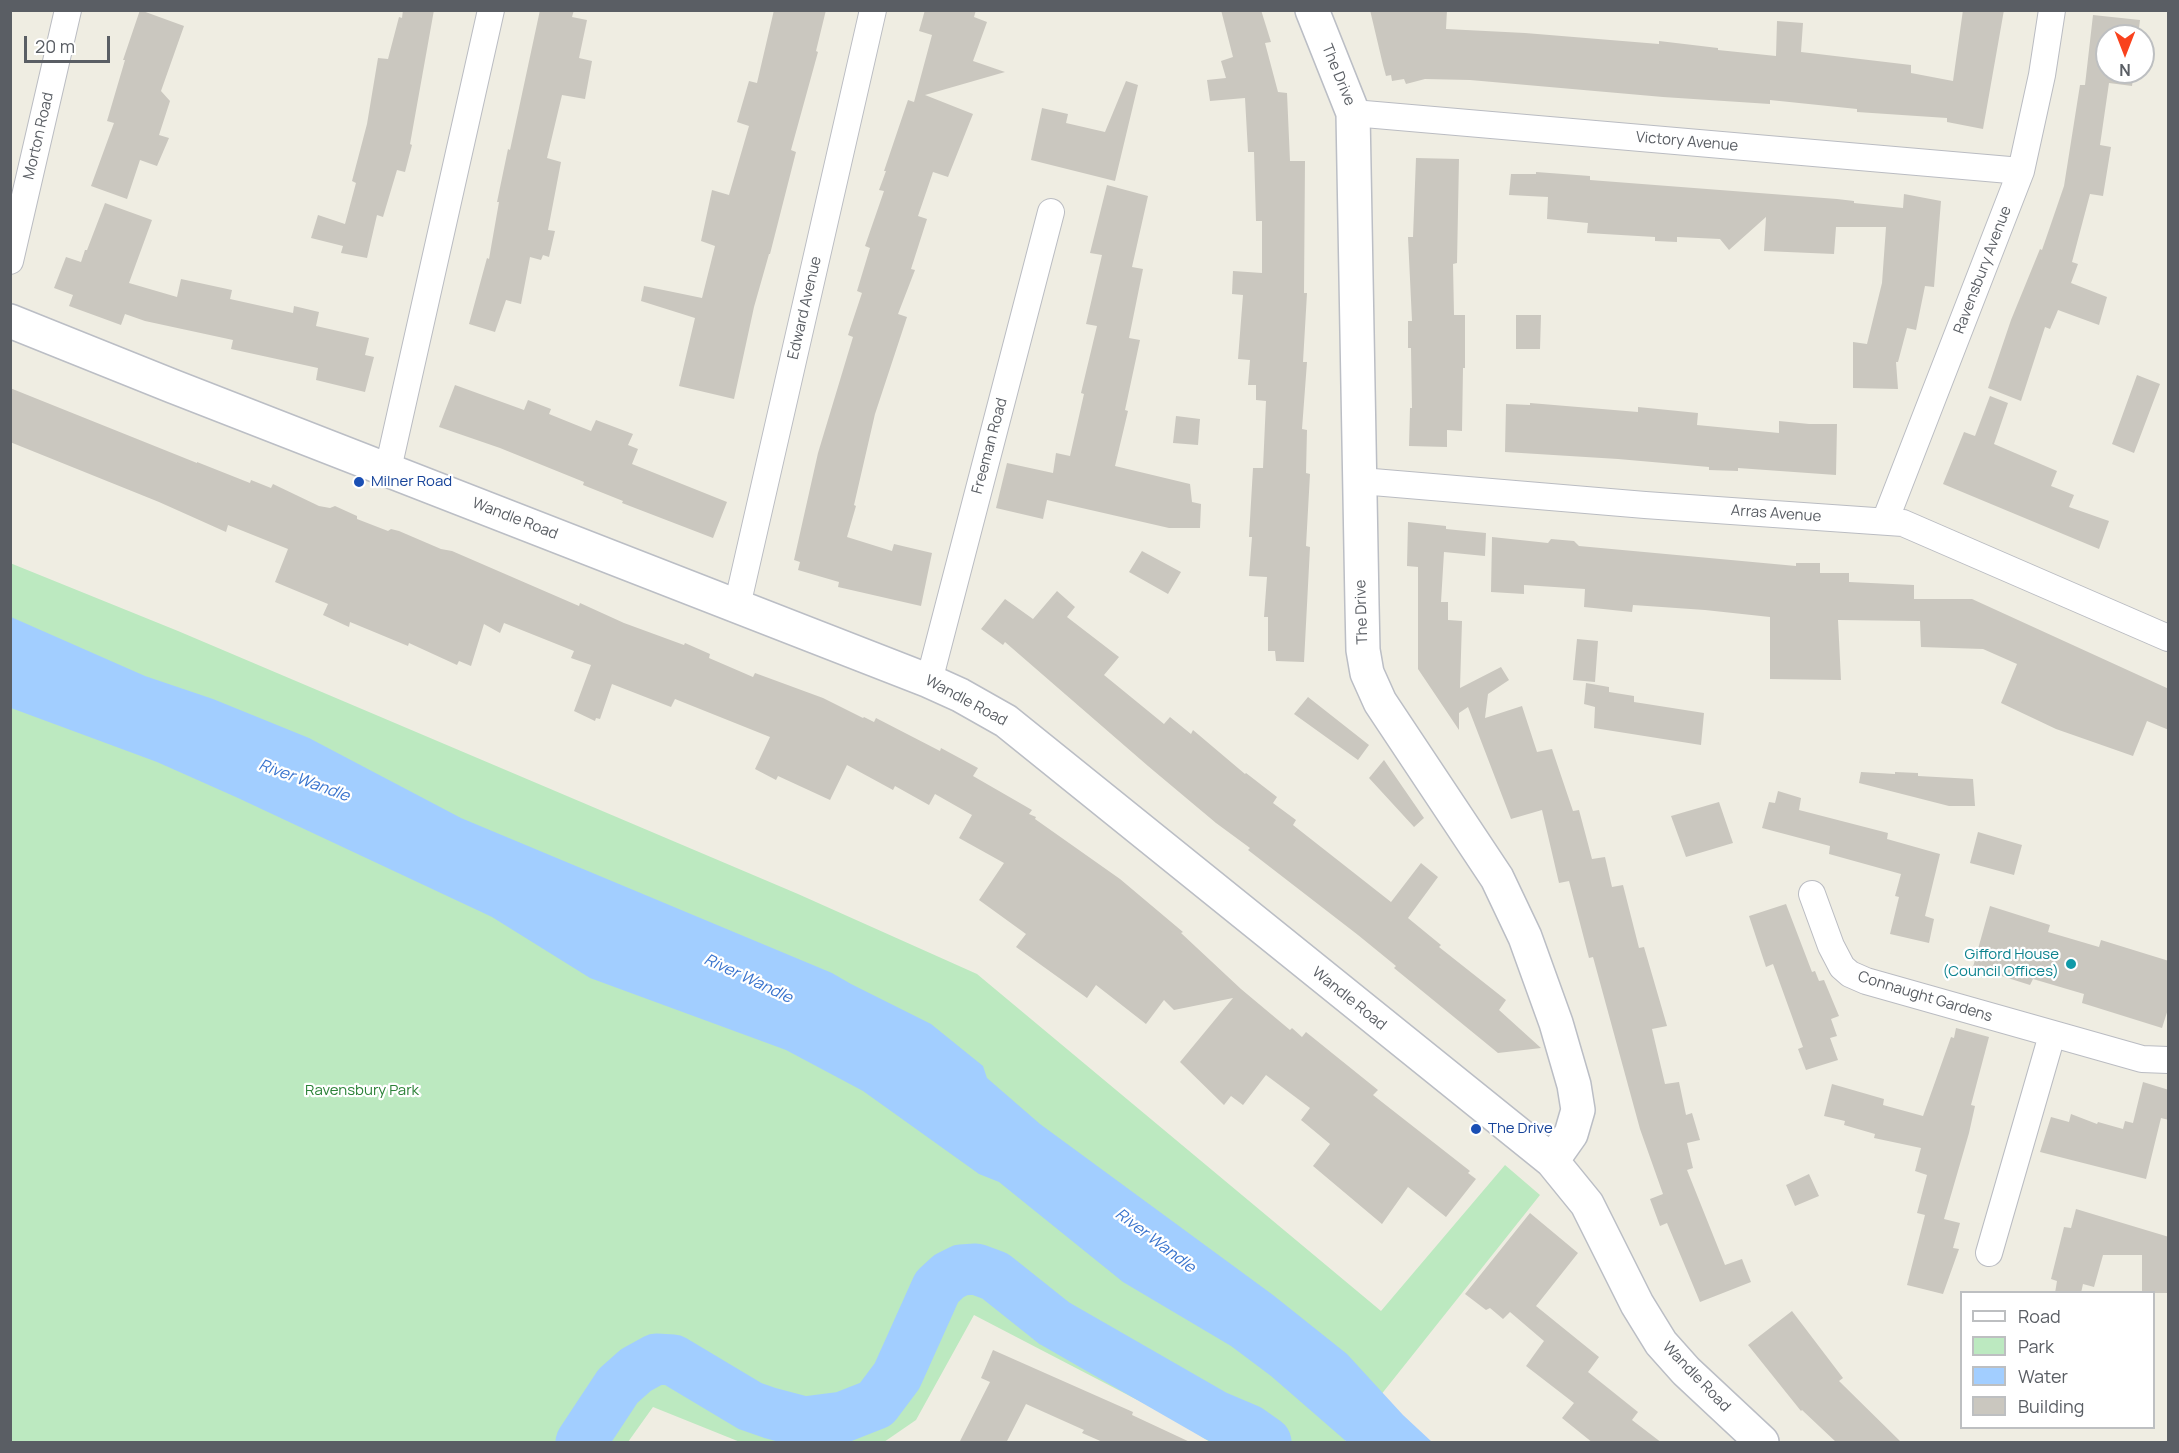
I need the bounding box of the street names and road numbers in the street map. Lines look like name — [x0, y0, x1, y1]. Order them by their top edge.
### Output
street label: The Drive — [1318, 42, 1358, 108]
street label: Morton Road — [20, 91, 58, 181]
street label: Victory Avenue — [1635, 129, 1739, 155]
street label: Ravensbury Avenue — [1950, 204, 2016, 336]
street label: Edward Avenue — [784, 255, 826, 361]
street label: Freeman Road — [969, 396, 1011, 496]
street label: Wandle Road — [470, 494, 560, 544]
street label: Arras Avenue — [1730, 502, 1822, 526]
street label: The Drive — [1352, 579, 1372, 645]
street label: Wandle Road — [922, 672, 1010, 730]
street label: Wandle Road — [1308, 964, 1390, 1034]
street label: Connaught Gardens — [1856, 968, 1994, 1026]
street label: Wandle Road — [1658, 1338, 1734, 1416]

